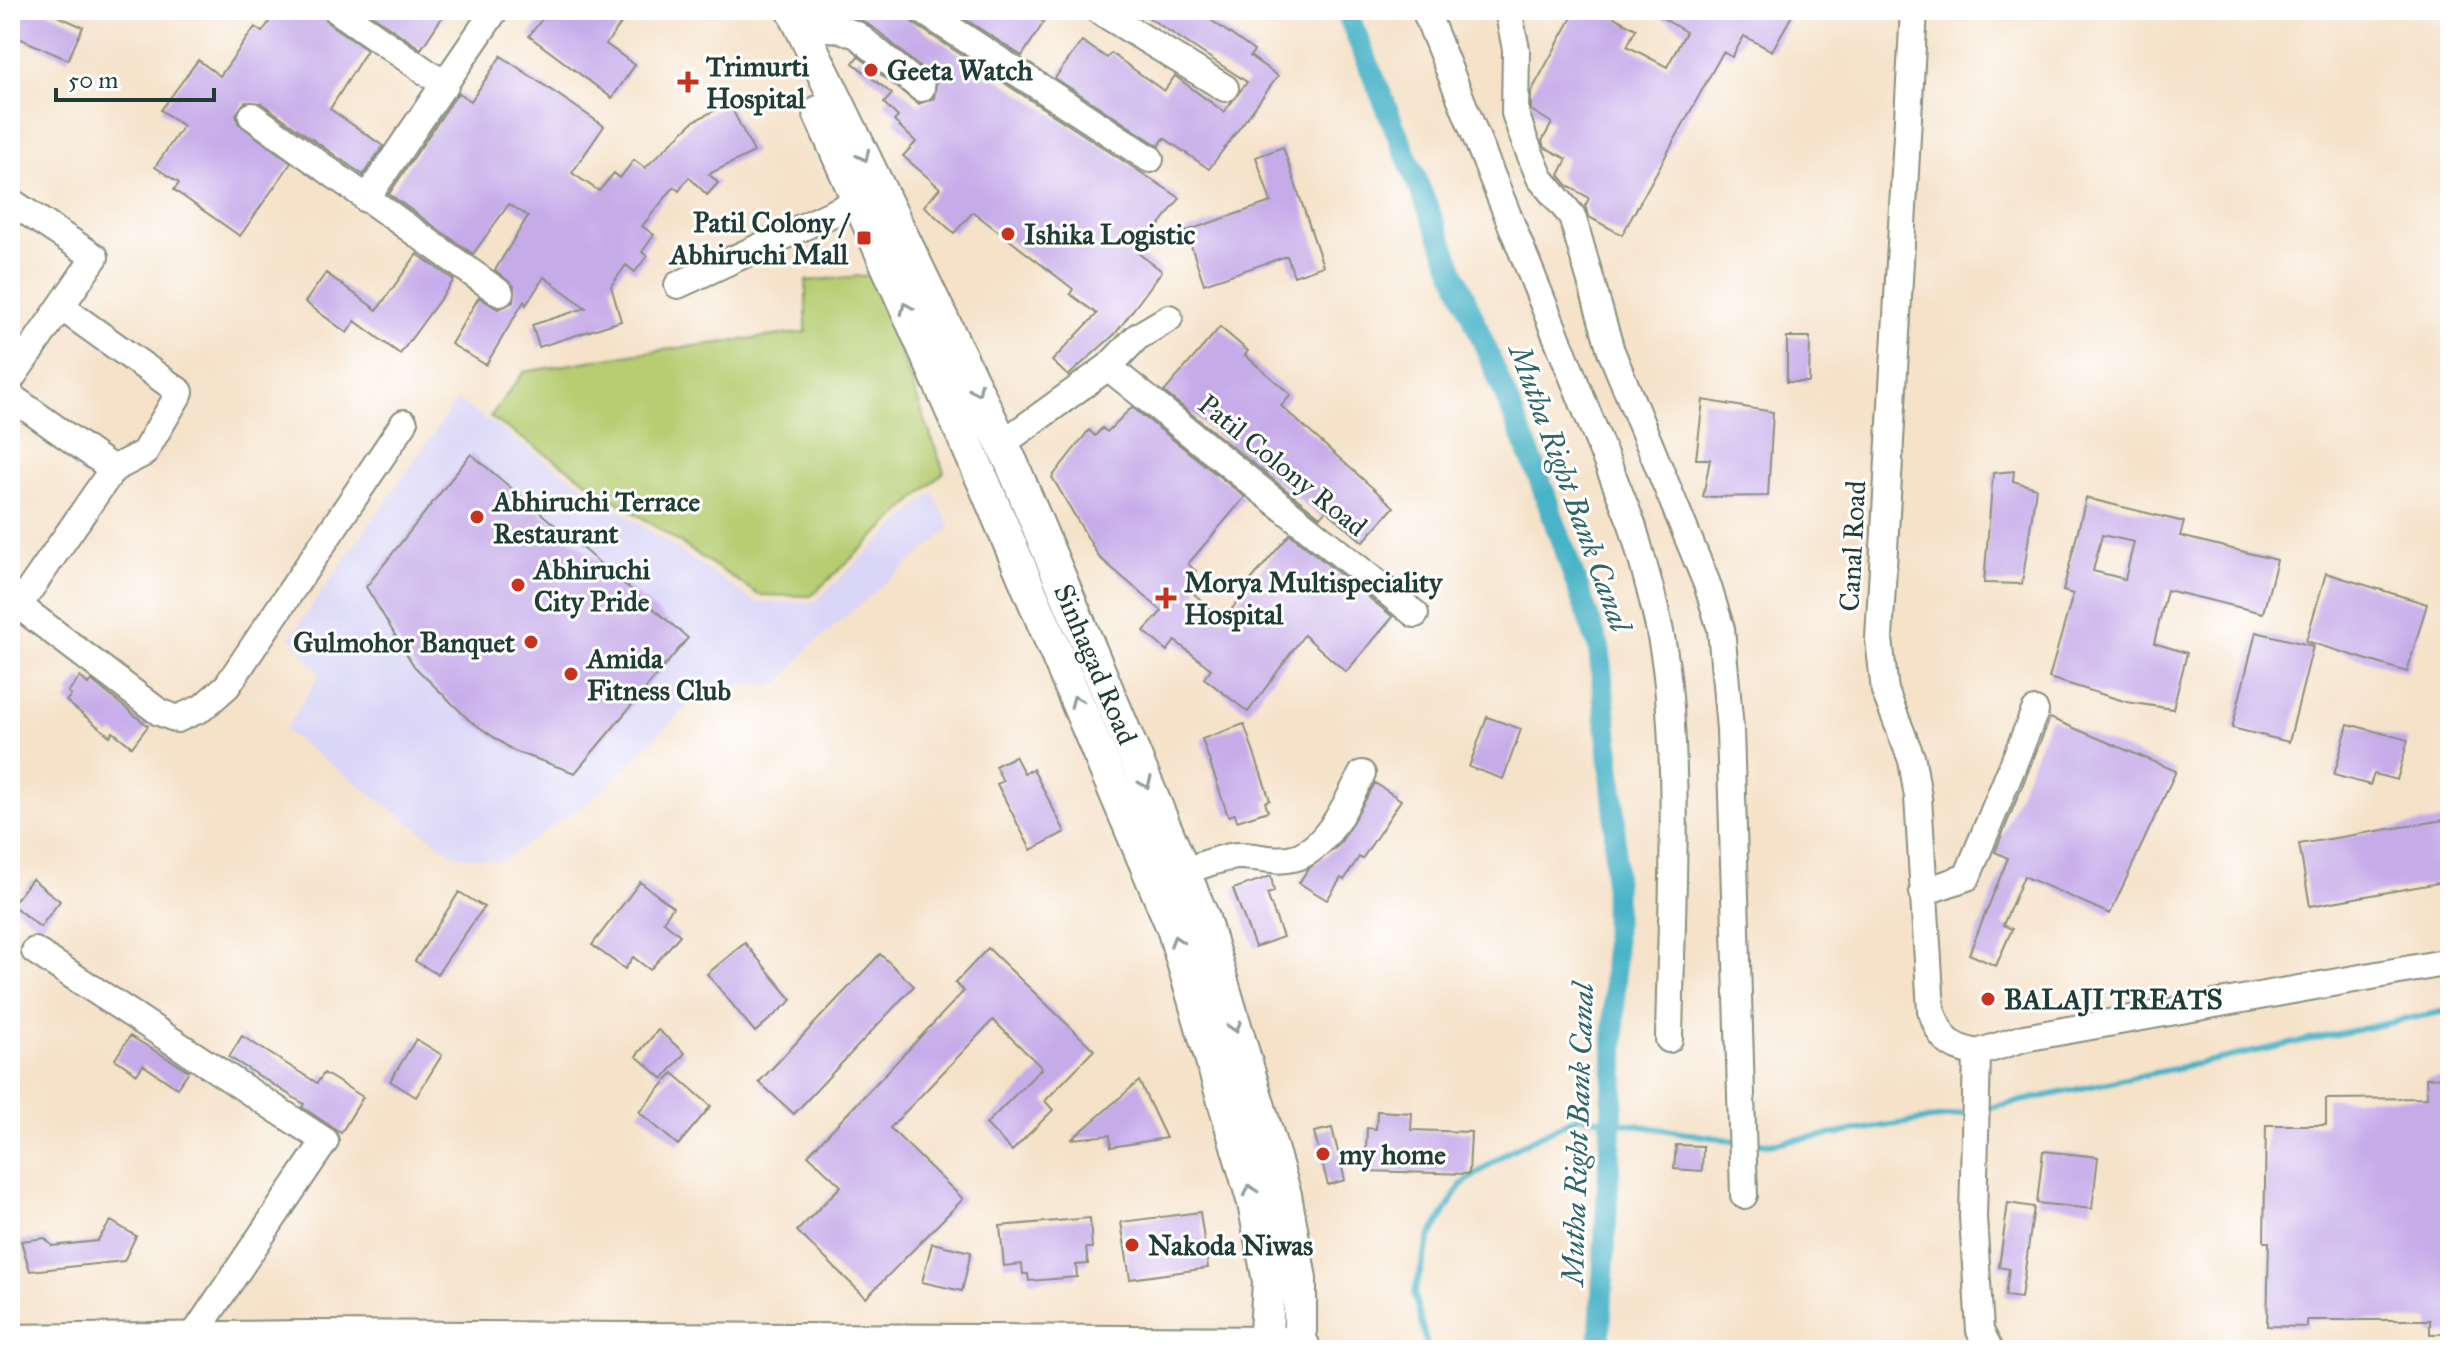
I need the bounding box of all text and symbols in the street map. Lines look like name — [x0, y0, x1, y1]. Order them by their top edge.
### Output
place label: Trimurti Hospital — [706, 49, 809, 116]
scale bar — [56, 52, 214, 102]
place label: Geeta Watch — [887, 53, 1033, 88]
marker: Geeta Watch — [862, 61, 880, 79]
text: 50 m — [68, 65, 118, 95]
marker: Trimurti Hospital — [677, 71, 699, 93]
one-way arrow — [854, 147, 870, 162]
place label: Patil Colony / Abhiruchi Mall — [668, 205, 851, 272]
place label: Ishika Logistic — [1024, 217, 1196, 252]
marker: Ishika Logistic — [999, 225, 1017, 243]
marker: Patil Colony / Abhiruchi Mall — [855, 229, 873, 247]
one-way arrow — [900, 302, 916, 316]
water label: Mutha Right Bank Canal — [1500, 337, 1640, 639]
one-way arrow — [967, 382, 983, 396]
street label: Patil Colony Road — [1191, 387, 1374, 544]
street label: Canal Road — [1832, 480, 1873, 612]
place label: Abhiruchi Terrace Restaurant — [491, 484, 700, 551]
marker: Abhiruchi Terrace Restaurant — [468, 508, 486, 526]
place label: Abhiruchi City Pride — [532, 552, 651, 619]
place label: Morya Multispeciality Hospital — [1184, 565, 1443, 632]
marker: Abhiruchi City Pride — [509, 576, 527, 594]
street label: Sinhagad Road — [1046, 579, 1145, 750]
marker: Morya Multispeciality Hospital — [1155, 587, 1177, 609]
place label: Gulmohor Banquet — [293, 625, 515, 660]
marker: Gulmohor Banquet — [522, 633, 540, 651]
place label: Amida Fitness Club — [585, 641, 731, 708]
marker: Amida Fitness Club — [562, 665, 580, 683]
one-way arrow — [1070, 695, 1086, 709]
one-way arrow — [1136, 775, 1152, 789]
one-way arrow — [1169, 934, 1185, 948]
water label: Mutha Right Bank Canal — [1555, 979, 1601, 1289]
place label: BALAJI TREATS — [2004, 982, 2223, 1017]
marker: BALAJI TREATS — [1979, 990, 1997, 1008]
one-way arrow — [1226, 1019, 1242, 1033]
place label: my home — [1338, 1137, 1446, 1172]
marker: my home — [1314, 1145, 1332, 1163]
one-way arrow — [1243, 1184, 1260, 1198]
place label: Nakoda Niwas — [1148, 1228, 1313, 1263]
marker: Nakoda Niwas — [1123, 1236, 1141, 1254]

